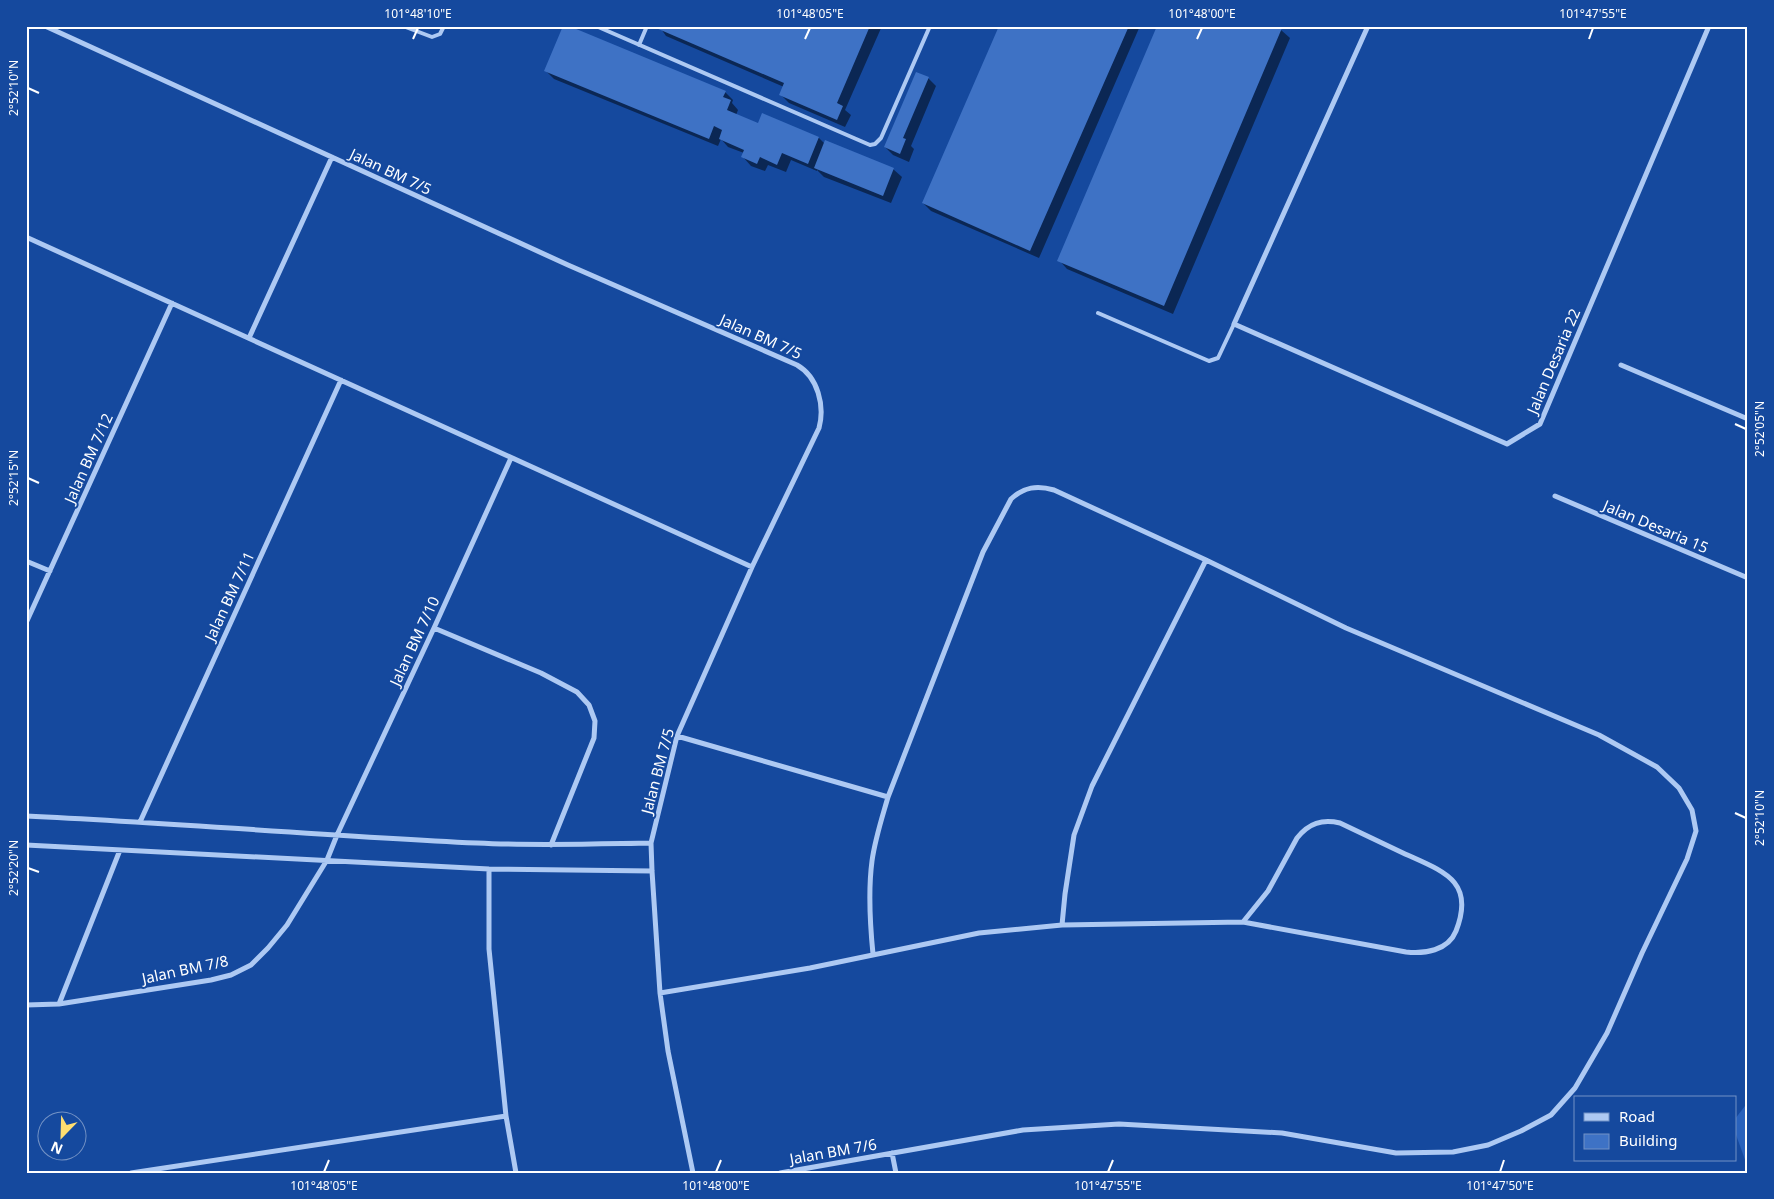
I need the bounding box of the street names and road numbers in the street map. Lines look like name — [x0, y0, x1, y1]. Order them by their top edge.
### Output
street label: Jalan BM 7/5 — [345, 143, 435, 199]
street label: Jalan Desaria 22 — [1521, 305, 1584, 419]
street label: Jalan BM 7/5 — [715, 308, 805, 363]
street label: Jalan BM 7/12 — [58, 410, 117, 508]
street label: Jalan Desaria 15 — [1598, 494, 1712, 557]
street label: Jalan BM 7/11 — [199, 548, 258, 646]
street label: Jalan BM 7/10 — [384, 593, 443, 691]
street label: Jalan BM 7/5 — [635, 726, 678, 818]
street label: Jalan BM 7/8 — [138, 950, 230, 988]
street label: Jalan BM 7/6 — [786, 1134, 878, 1169]

